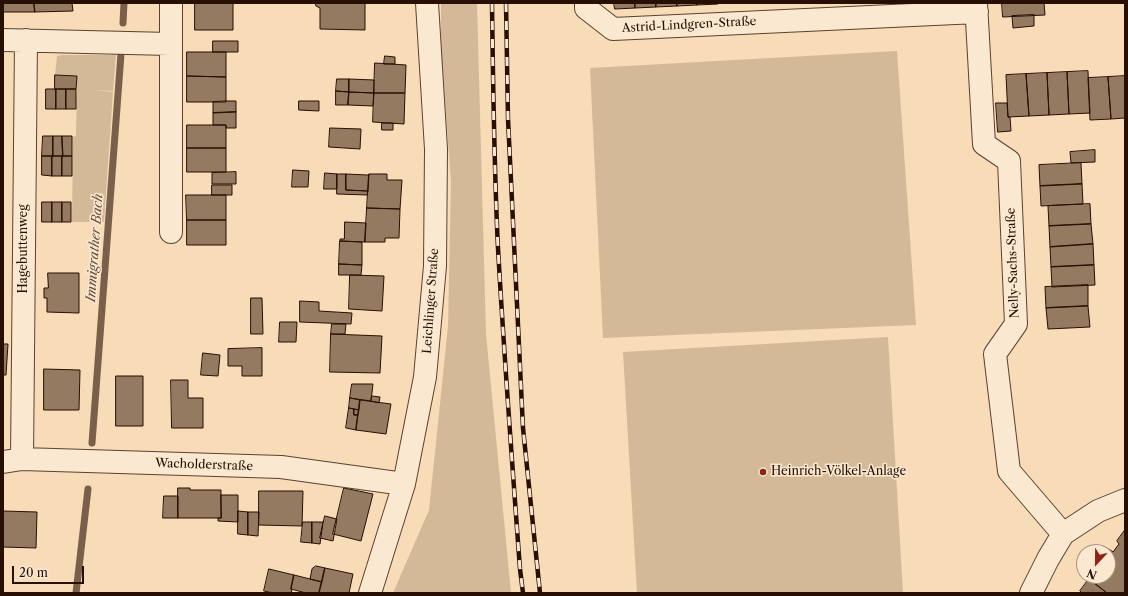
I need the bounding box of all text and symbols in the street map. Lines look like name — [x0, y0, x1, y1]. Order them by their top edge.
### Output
street label: Astrid-Lindgren-Straße — [621, 14, 757, 36]
water label: Immigrather Bach — [83, 193, 107, 303]
street label: Hagebuttenweg — [17, 204, 31, 294]
street label: Nelly-Sachs-Straße — [1004, 207, 1022, 319]
street label: Leichlinger Straße — [420, 248, 442, 354]
street label: Wacholderstraße — [155, 456, 253, 474]
place label: Heinrich-Völkel-Anlage — [771, 465, 906, 479]
marker: Heinrich-Völkel-Anlage — [758, 467, 768, 477]
north arrow — [1076, 544, 1116, 584]
scale bar — [14, 558, 86, 584]
text: 20 m — [19, 565, 48, 580]
text: N — [1085, 566, 1099, 582]

